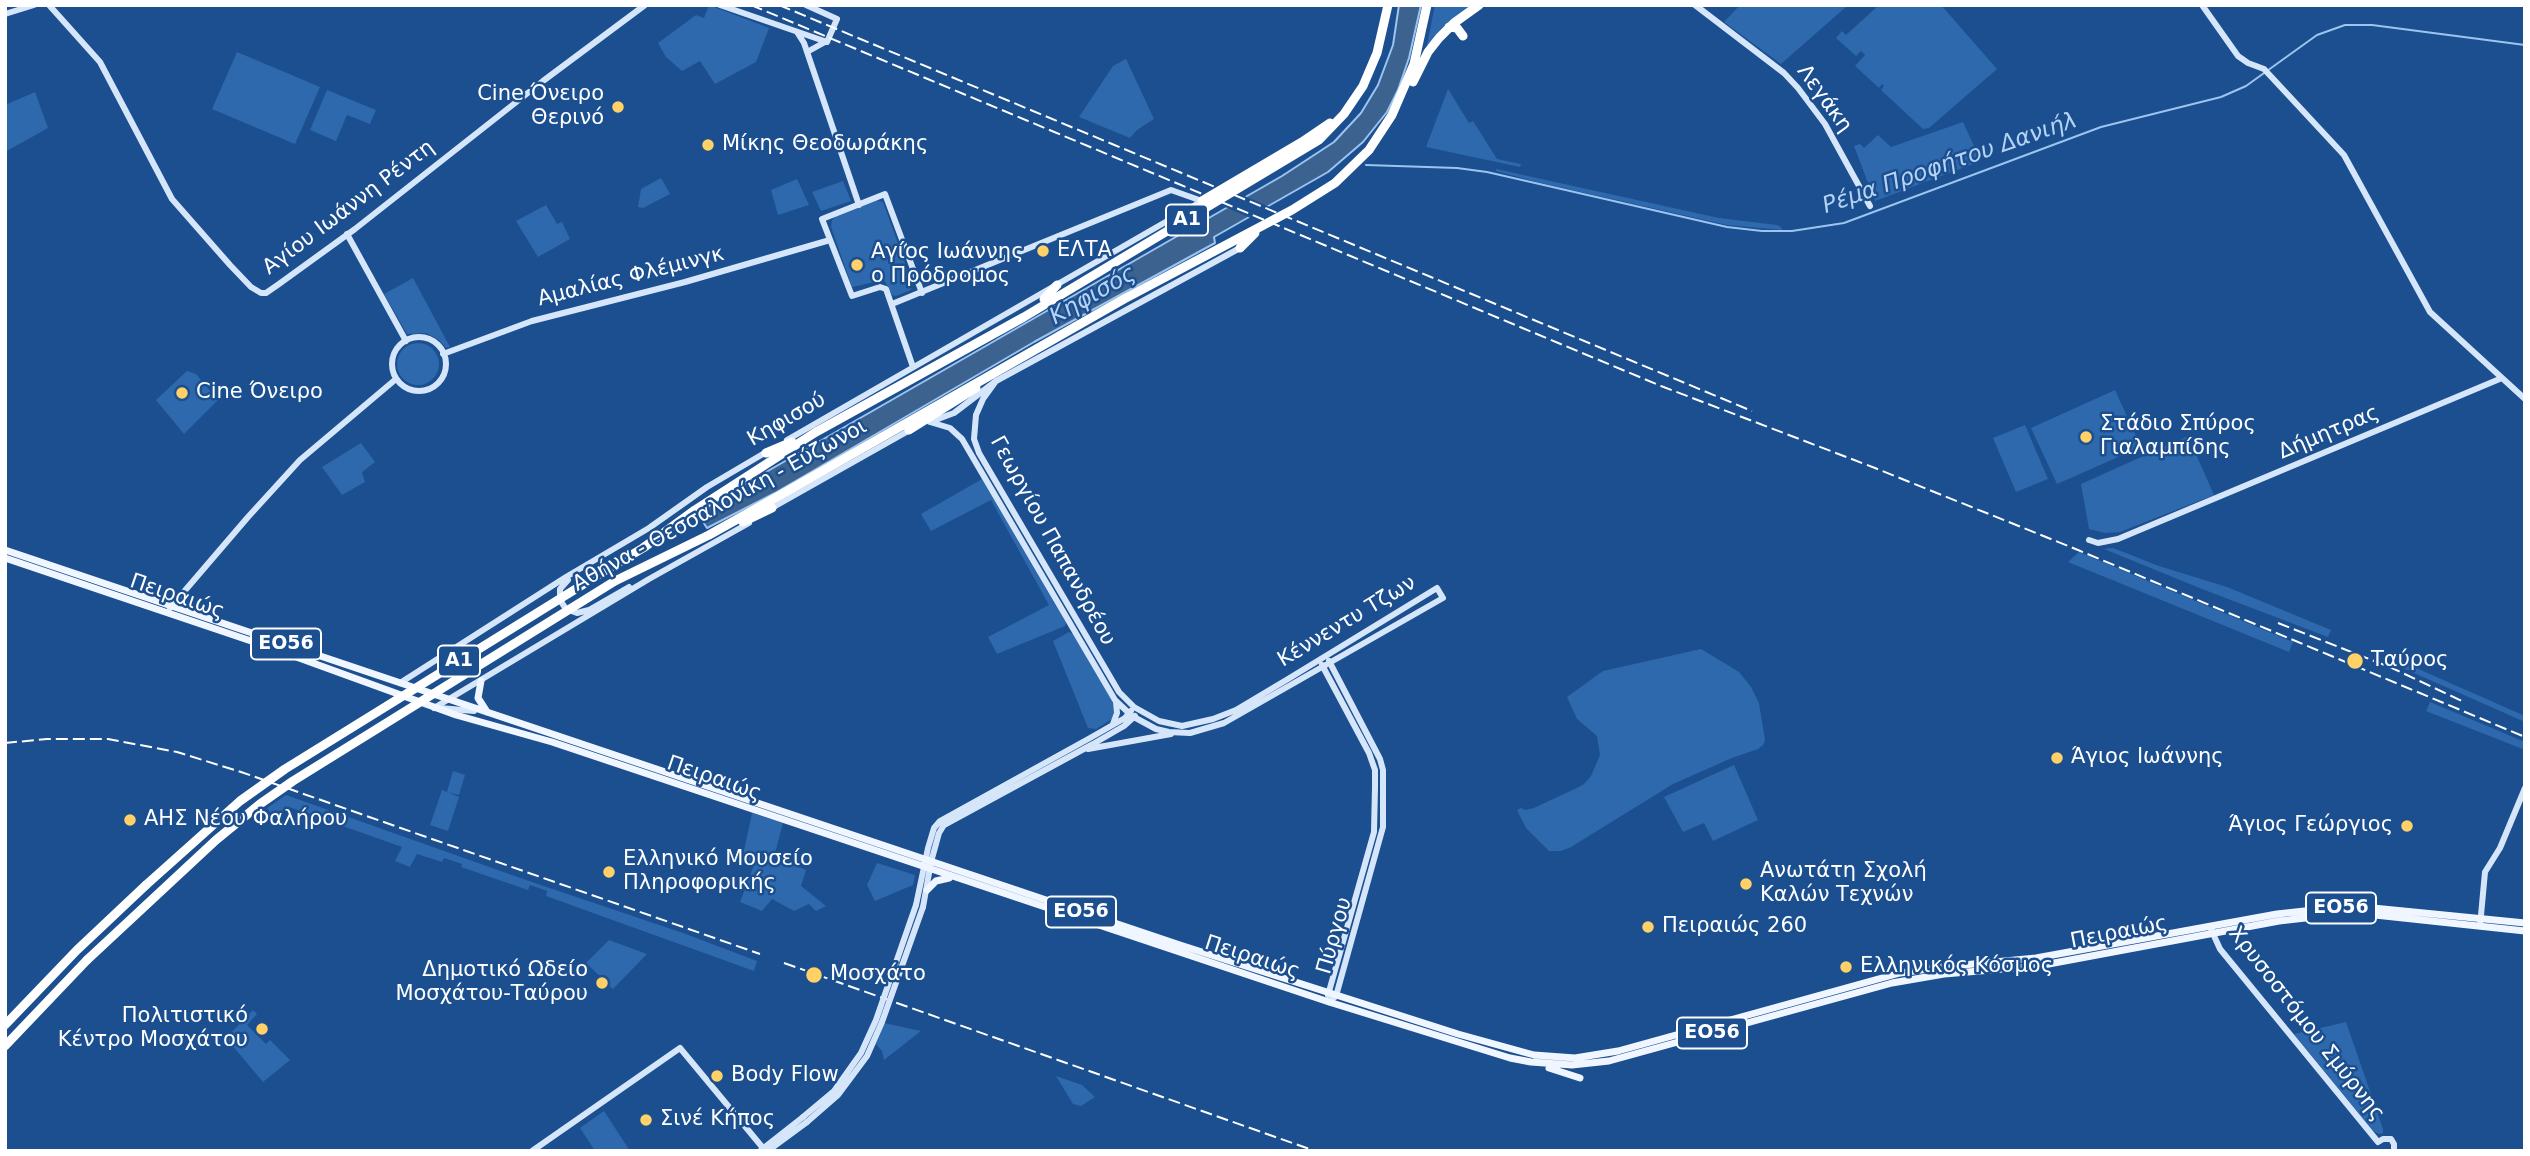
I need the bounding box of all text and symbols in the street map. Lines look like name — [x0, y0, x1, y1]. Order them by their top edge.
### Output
street label: Λεγάκη — [1791, 60, 1857, 138]
place label: Cine Όνειρο Θερινό — [477, 82, 604, 132]
marker: Cine Όνειρο Θερινό — [610, 99, 626, 115]
water label: Ρέμα Προφήτου Δανιήλ — [1819, 107, 2081, 221]
place label: Μίκης Θεοδωράκης — [722, 132, 928, 158]
street label: Αγίου Ιωάννη Ρέντη — [258, 135, 440, 281]
marker: Μίκης Θεοδωράκης — [700, 137, 716, 153]
road number: Α1 — [1166, 204, 1208, 235]
place label: ΕΛΤΑ — [1057, 238, 1112, 264]
place label: Αγίος Ιωάννης ο Πρόδρομος — [871, 240, 1023, 290]
street label: Αμαλίας Φλέμινγκ — [535, 242, 727, 312]
marker: ΕΛΤΑ — [1035, 243, 1051, 259]
marker: Αγίος Ιωάννης ο Πρόδρομος — [849, 257, 865, 273]
water label: Κηφισός — [1045, 260, 1141, 332]
place label: Cine Όνειρο — [196, 380, 323, 406]
marker: Cine Όνειρο — [174, 385, 190, 401]
street label: Κηφισού — [743, 388, 831, 452]
street label: Δήμητρας — [2275, 401, 2383, 465]
place label: Στάδιο Σπύρος Γιαλαμπίδης — [2100, 412, 2256, 462]
street label: Αθήνα - Θεσσαλονίκη - Εύζωνοι — [569, 414, 871, 598]
marker: Στάδιο Σπύρος Γιαλαμπίδης — [2078, 429, 2094, 445]
street label: Γεωργίου Παπανδρέου — [984, 432, 1120, 650]
street label: Πειραιώς — [126, 569, 228, 625]
street label: Κέννεντυ Τζων — [1273, 571, 1421, 673]
road number: ΕΟ56 — [251, 628, 321, 660]
road number: Α1 — [438, 646, 480, 676]
place label: Ταύρος — [2371, 648, 2448, 674]
marker: Ταύρος — [2345, 651, 2365, 671]
place label: Άγιος Ιωάννης — [2071, 745, 2224, 771]
marker: Άγιος Ιωάννης — [2049, 750, 2065, 766]
street label: Πειραιώς — [663, 751, 765, 807]
place label: ΑΗΣ Νέου Φαλήρου — [144, 807, 347, 833]
marker: ΑΗΣ Νέου Φαλήρου — [122, 812, 138, 828]
place label: Άγιος Γεώργιος — [2228, 813, 2393, 839]
marker: Άγιος Γεώργιος — [2399, 818, 2415, 834]
place label: Ελληνικό Μουσείο Πληροφορικής — [623, 847, 813, 897]
place label: Ανωτάτη Σχολή Καλών Τεχνών — [1760, 859, 1927, 909]
marker: Ελληνικό Μουσείο Πληροφορικής — [601, 864, 617, 880]
marker: Ανωτάτη Σχολή Καλών Τεχνών — [1738, 876, 1754, 892]
road number: ΕΟ56 — [2306, 893, 2376, 924]
street label: Πύργου — [1312, 895, 1358, 977]
road number: ΕΟ56 — [1046, 896, 1116, 928]
street label: Πειραιώς — [2068, 911, 2170, 955]
place label: Πειραιώς 260 — [1662, 914, 1807, 940]
marker: Πειραιώς 260 — [1640, 919, 1656, 935]
street label: Χρυσοστόμου Σμύρνης — [2222, 922, 2390, 1126]
street label: Πειραιώς — [1201, 931, 1303, 985]
place label: Ελληνικός Κόσμος — [1860, 954, 2053, 980]
place label: Δημοτικό Ωδείο Μοσχάτου-Ταύρου — [395, 958, 588, 1008]
marker: Ελληνικός Κόσμος — [1838, 959, 1854, 975]
place label: Μοσχάτο — [830, 962, 926, 988]
marker: Μοσχάτο — [804, 965, 824, 985]
marker: Δημοτικό Ωδείο Μοσχάτου-Ταύρου — [594, 975, 610, 991]
place label: Πολιτιστικό Κέντρο Μοσχάτου — [58, 1004, 248, 1054]
road number: ΕΟ56 — [1677, 1018, 1747, 1049]
marker: Πολιτιστικό Κέντρο Μοσχάτου — [254, 1021, 270, 1037]
place label: Body Flow — [731, 1063, 839, 1089]
marker: Body Flow — [709, 1068, 725, 1084]
place label: Σινέ Κήπος — [660, 1107, 775, 1133]
marker: Σινέ Κήπος — [638, 1112, 654, 1128]

